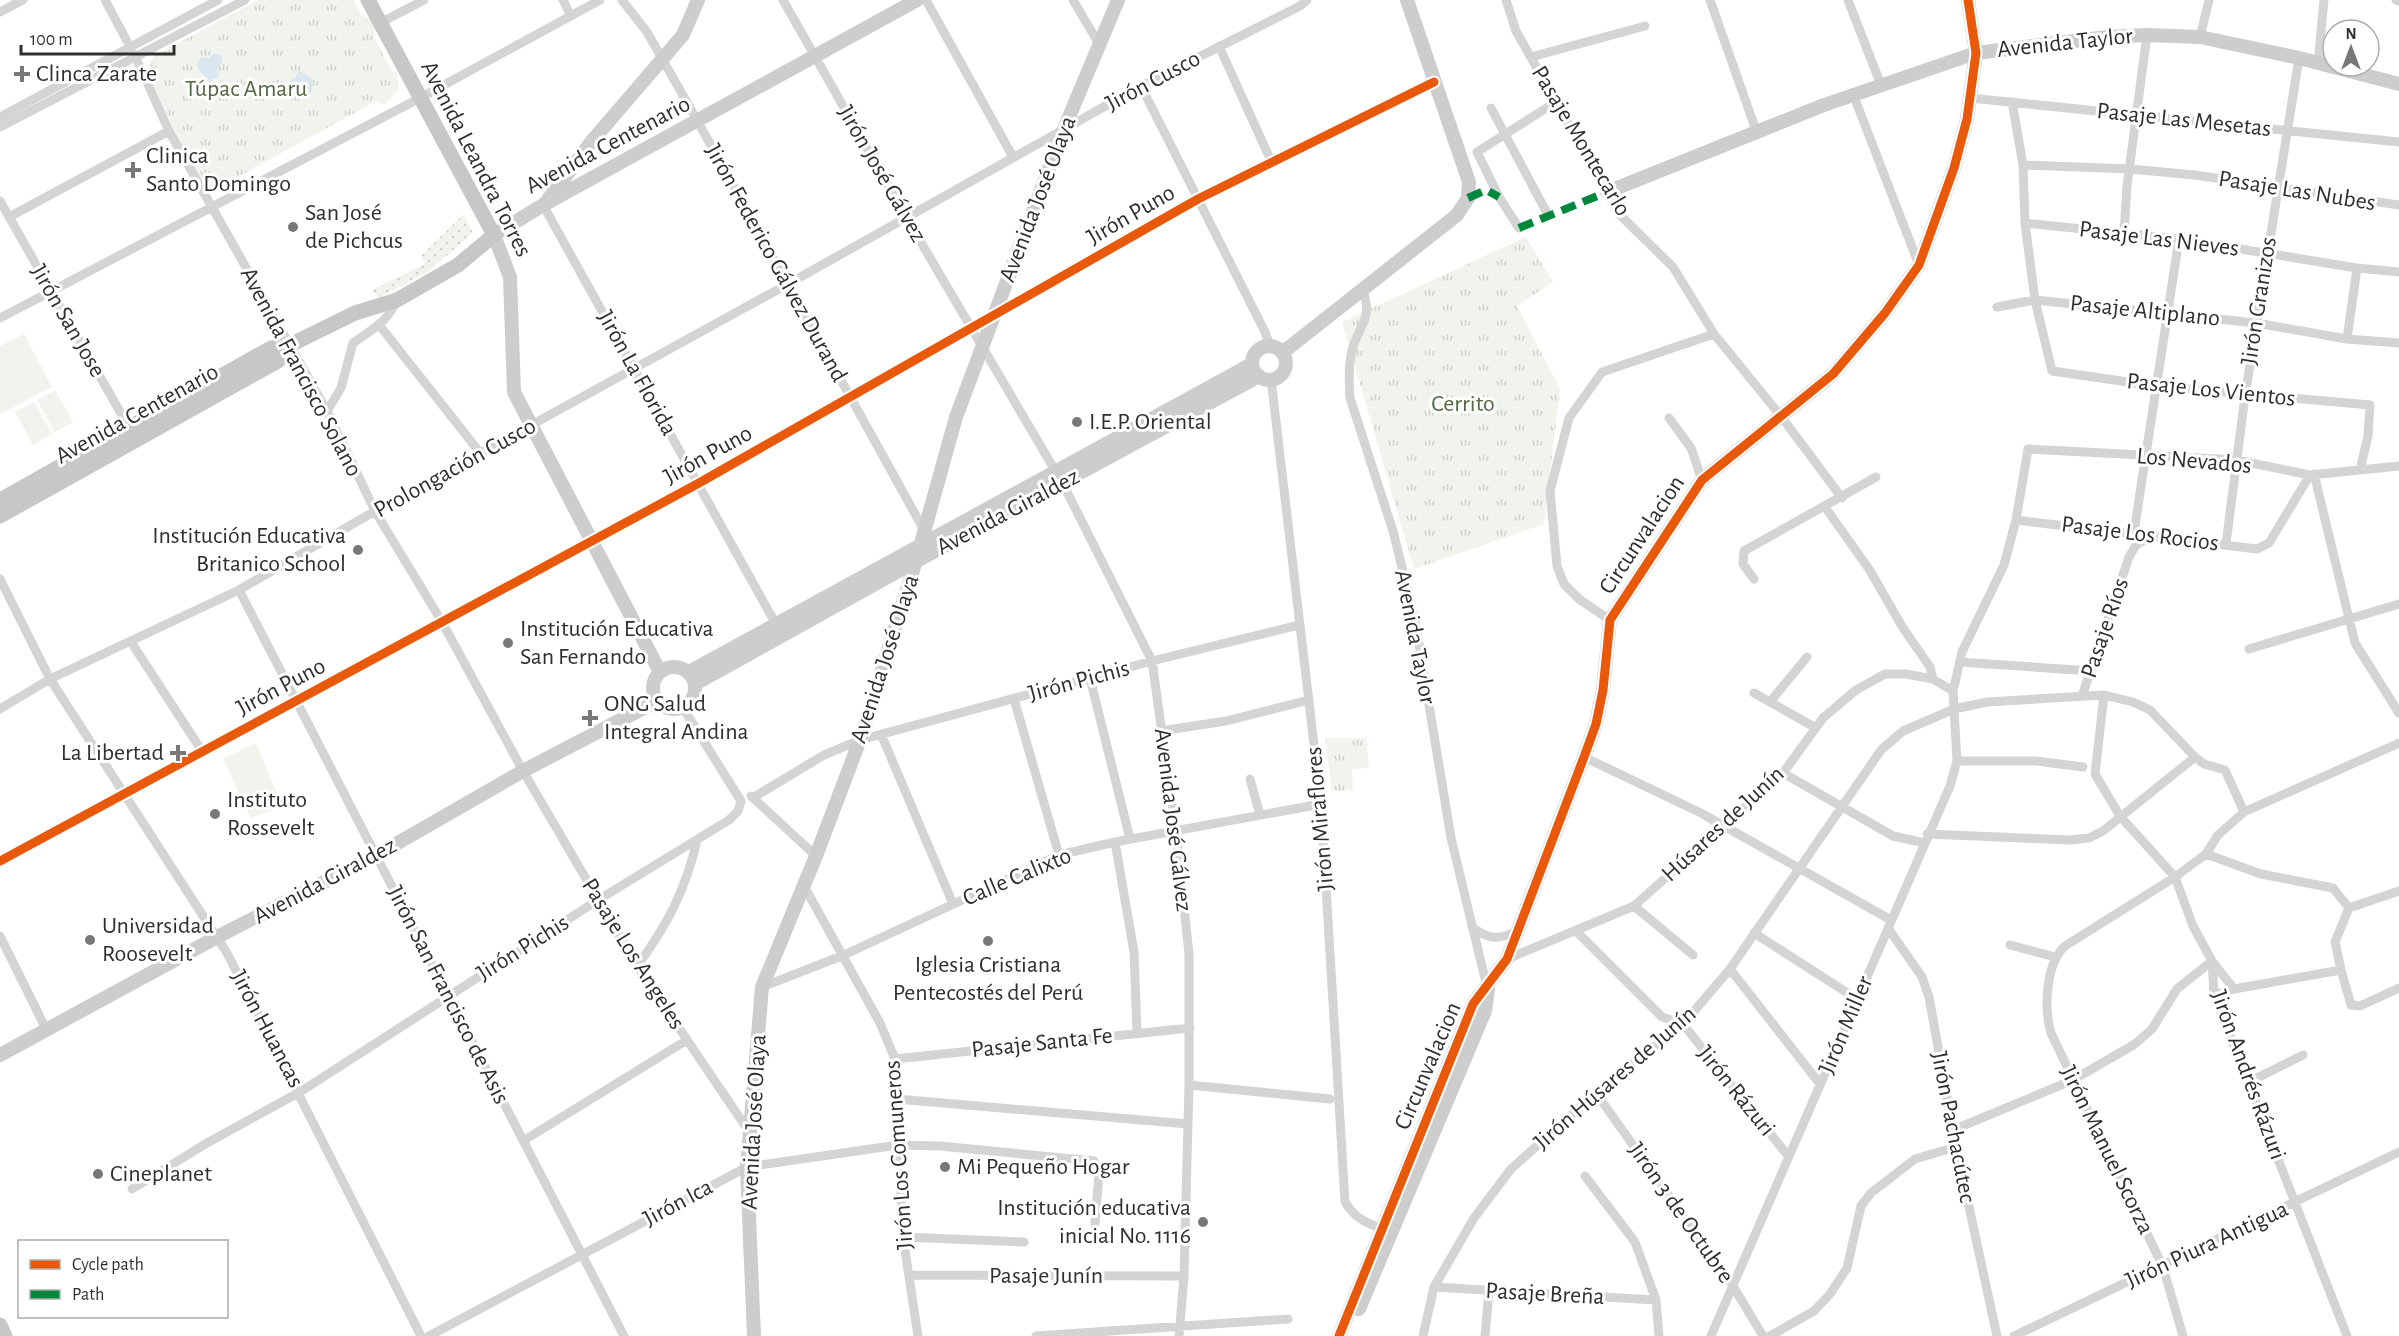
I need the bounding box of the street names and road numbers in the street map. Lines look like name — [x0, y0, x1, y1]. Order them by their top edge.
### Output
street label: Avenida Taylor — [1996, 24, 2134, 62]
street label: Jirón Cusco — [1102, 46, 1204, 116]
street label: Avenida Leandra Torres — [416, 57, 536, 261]
street label: Pasaje Montecarlo — [1527, 62, 1635, 220]
street label: Avenida Centenario — [522, 92, 694, 198]
street label: Pasaje Las Mesetas — [2096, 99, 2272, 141]
street label: Jirón José Gálvez — [833, 102, 931, 247]
street label: Avenida José Olaya — [995, 113, 1081, 285]
street label: Jirón Federico Gálvez Durand — [701, 140, 851, 386]
street label: Pasaje Las Nubes — [2217, 167, 2377, 215]
street label: Jirón Puno — [1083, 180, 1179, 250]
street label: Pasaje Las Nieves — [2078, 217, 2240, 261]
street label: Jirón Granizos — [2237, 235, 2281, 367]
street label: Jirón San Jose — [26, 261, 110, 381]
street label: Avenida Francisco Solano — [236, 264, 366, 480]
street label: Pasaje Altiplano — [2069, 291, 2221, 331]
street label: Jirón La Florida — [593, 306, 681, 440]
street label: Avenida Centenario — [51, 359, 223, 469]
street label: Pasaje Los Vientos — [2126, 369, 2296, 411]
street label: Prolongación Cusco — [370, 414, 540, 522]
street label: Jirón Puno — [660, 421, 756, 489]
street label: Los Nevados — [2136, 444, 2252, 478]
street label: Avenida Giraldez — [933, 464, 1084, 560]
street label: Circunvalacion — [1595, 471, 1689, 599]
street label: Pasaje Los Rocios — [2060, 512, 2220, 556]
street label: Avenida Taylor — [1390, 568, 1440, 706]
street label: Avenida José Olaya — [846, 572, 924, 746]
street label: Pasaje Ríos — [2077, 575, 2133, 681]
street label: Jirón Puno — [232, 654, 330, 720]
street label: Jirón Pichis — [1026, 656, 1132, 706]
street label: Avenida José Gálvez — [1150, 727, 1196, 913]
street label: Jirón Miraflores — [1302, 746, 1338, 892]
street label: Húsares de Junín — [1657, 762, 1789, 886]
street label: Avenida Giraldez — [250, 833, 401, 929]
street label: Calle Calixto — [959, 843, 1075, 911]
street label: Pasaje Los Angeles — [577, 874, 689, 1034]
street label: Jirón San Francisco de Asis — [383, 882, 513, 1108]
street label: Jirón Pichis — [473, 910, 573, 986]
street label: Jirón Huancas — [226, 966, 308, 1092]
street label: Jirón Miller — [1815, 972, 1878, 1078]
street label: Jirón Andrés Rázuri — [2206, 987, 2290, 1163]
street label: Circunvalacion — [1390, 999, 1466, 1133]
street label: Jirón Húsares de Junín — [1529, 1001, 1701, 1155]
street label: Pasaje Santa Fe — [970, 1024, 1114, 1062]
street label: Avenida José Olaya — [737, 1034, 771, 1210]
street label: Jirón Rázuri — [1693, 1041, 1779, 1141]
street label: Jirón Pachacútec — [1927, 1049, 1979, 1205]
street label: Jirón Los Comuneros — [880, 1060, 918, 1250]
street label: Jirón Manuel Scorza — [2056, 1062, 2158, 1238]
street label: Jirón 3 de Octubre — [1624, 1138, 1738, 1288]
street label: Jirón Ica — [639, 1175, 717, 1231]
street label: Jirón Piura Antigua — [2122, 1197, 2292, 1293]
street label: Pasaje Junín — [989, 1264, 1103, 1288]
street label: Pasaje Breña — [1485, 1279, 1605, 1309]

